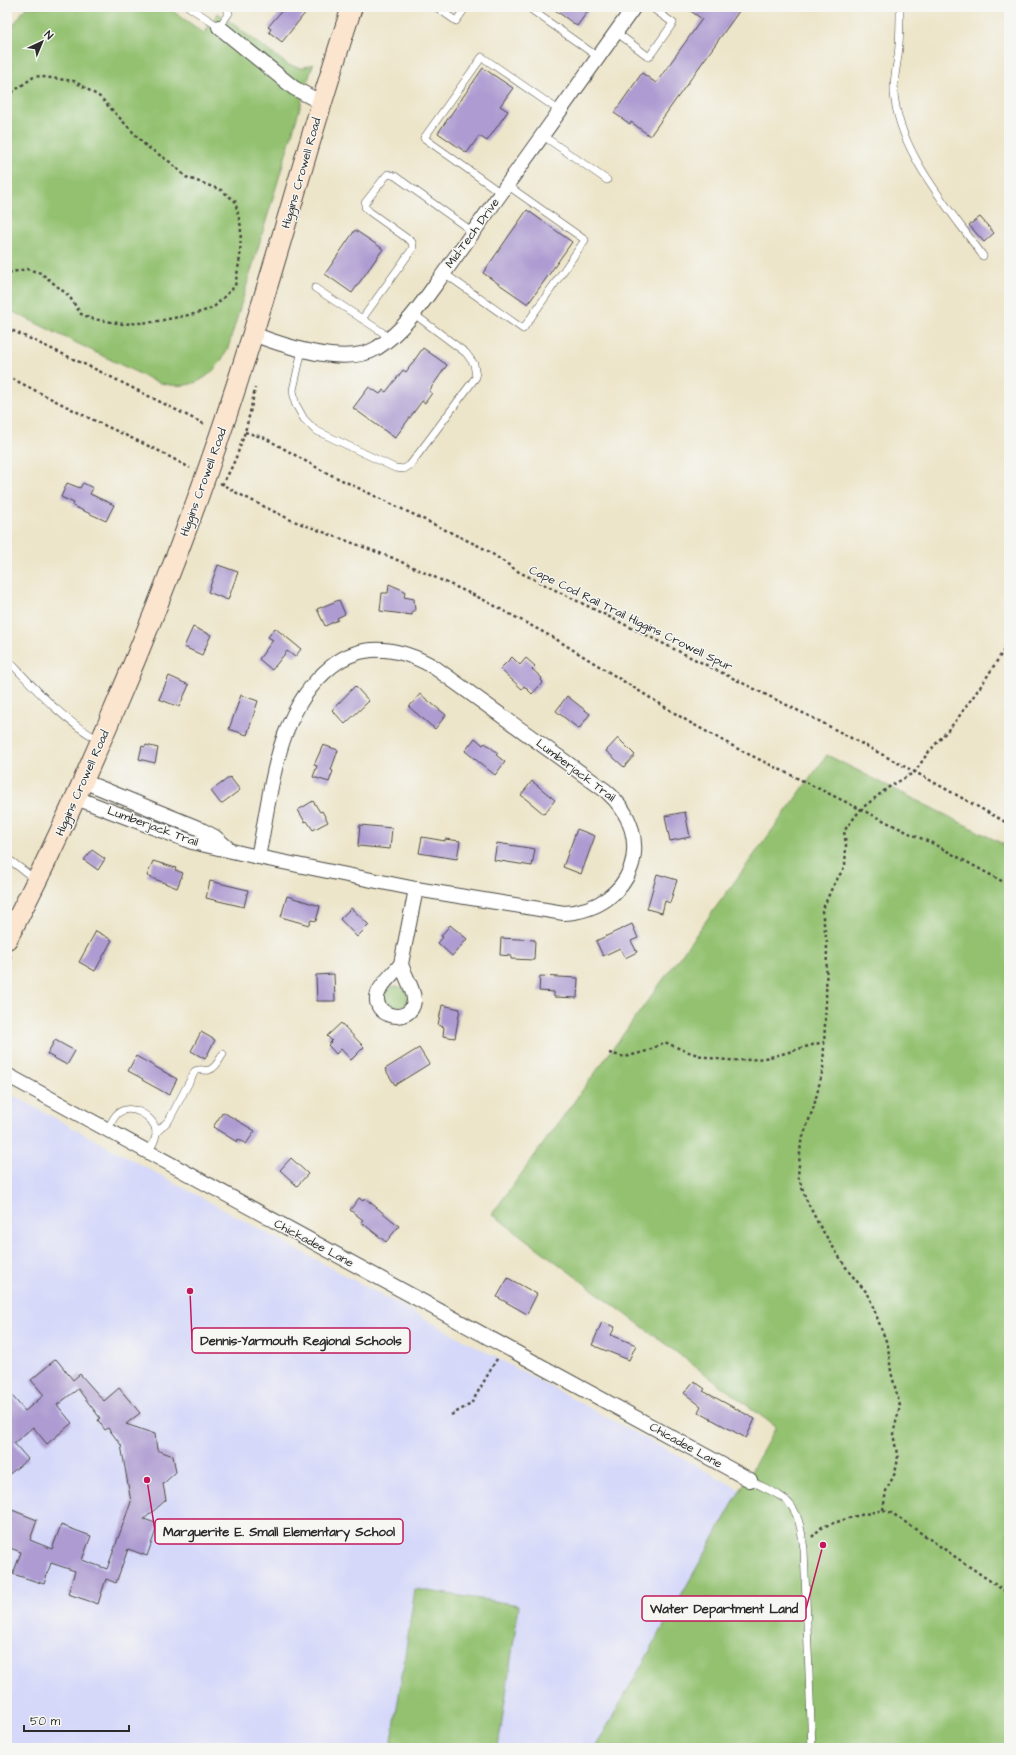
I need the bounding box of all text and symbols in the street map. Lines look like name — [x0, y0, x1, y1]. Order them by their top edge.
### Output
north arrow — [22, 22, 62, 62]
text: N — [41, 27, 56, 43]
street label: Higgins Crowell Road — [278, 116, 326, 231]
street label: Mid-Tech Drive — [441, 194, 504, 272]
street label: Higgins Crowell Road — [176, 426, 232, 539]
street label: Cape Cod Rail Trail Higgins Crowell Spur — [526, 562, 736, 676]
street label: Higgins Crowell Road — [51, 728, 114, 839]
street label: Lumberjack Trail — [532, 735, 619, 806]
street label: Lumberjack Trail — [105, 802, 201, 851]
street label: Chickadee Lane — [271, 1215, 357, 1272]
callout: Dennis-Yarmouth Regional Schools — [192, 1328, 410, 1353]
text: Dennis-Yarmouth Regional Schools — [200, 1332, 402, 1352]
street label: Chicadee Lane — [646, 1418, 726, 1473]
callout: Marguerite E. Small Elementary School — [155, 1519, 403, 1544]
text: Marguerite E. Small Elementary School — [163, 1523, 395, 1543]
callout: Water Department Land — [642, 1596, 806, 1621]
text: Water Department Land — [649, 1600, 798, 1619]
scale bar — [24, 1707, 129, 1733]
text: 50 m — [30, 1713, 61, 1730]

